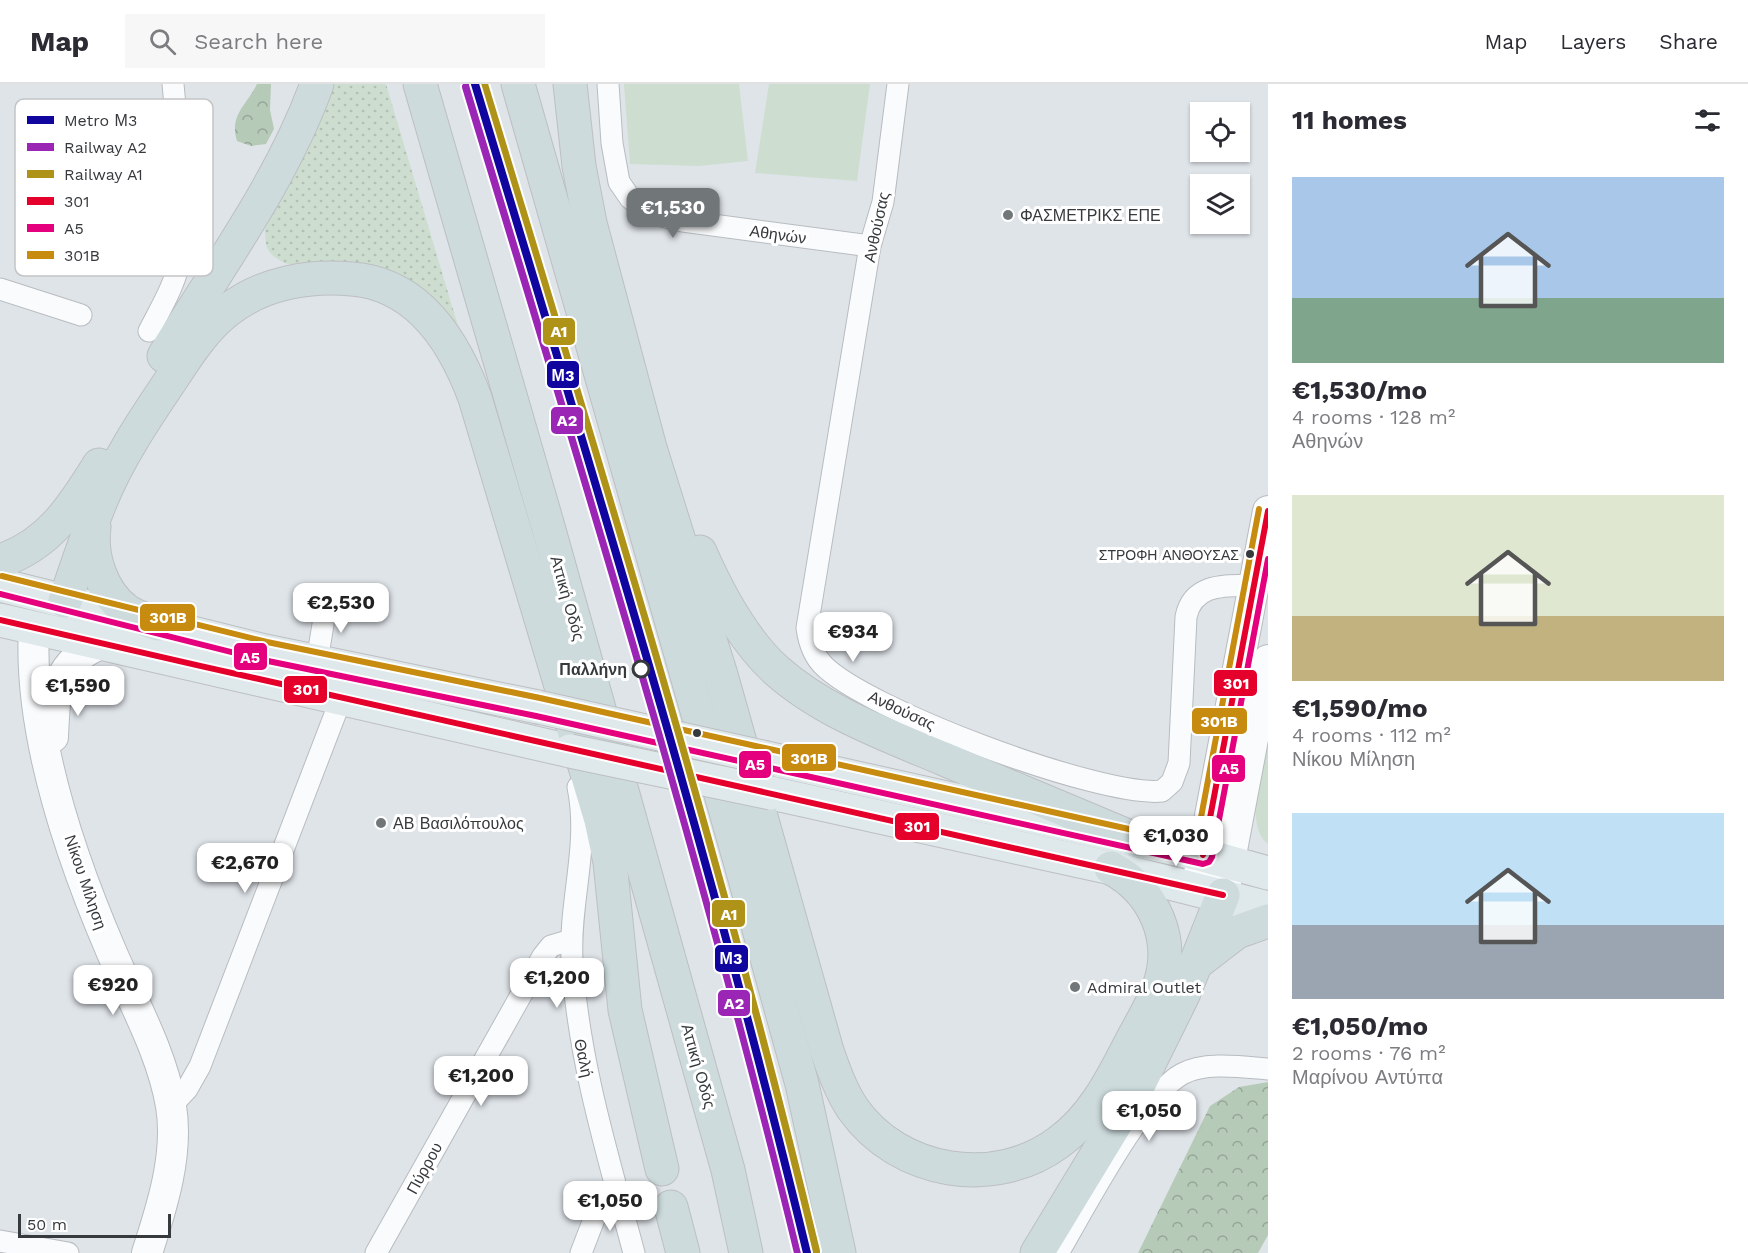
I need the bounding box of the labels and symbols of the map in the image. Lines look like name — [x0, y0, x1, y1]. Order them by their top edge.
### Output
legend — [15, 99, 213, 276]
text: Metro Μ3 — [64, 111, 137, 130]
text: Railway A2 — [64, 138, 147, 157]
text: Railway A1 — [64, 165, 143, 184]
pin: €1,530 — [624, 188, 722, 239]
street label: Ανθούσας — [860, 190, 893, 264]
text: 301 — [64, 192, 90, 211]
place label: ΦΑΣΜΕΤΡΙΚΣ ΕΠΕ — [1020, 206, 1161, 225]
marker: ΦΑΣΜΕΤΡΙΚΣ ΕΠΕ — [1001, 208, 1015, 222]
text: A5 — [64, 219, 84, 238]
street label: Αθηνών — [748, 221, 807, 248]
text: 301B — [64, 246, 100, 265]
line badge: A1 — [542, 317, 576, 346]
text: A1 — [551, 322, 567, 341]
line badge: Μ3 — [546, 360, 580, 389]
text: Μ3 — [552, 366, 574, 385]
line badge: A2 — [550, 406, 584, 435]
text: A2 — [557, 411, 577, 430]
place label: ΣΤΡΟΦΗ ΑΝΘΟΥΣΑΣ — [1099, 547, 1239, 563]
marker: ΣΤΡΟΦΗ ΑΝΘΟΥΣΑΣ — [1244, 548, 1256, 560]
street label: Αττική Οδός — [546, 554, 589, 643]
pin: €2,530 — [292, 583, 390, 634]
line badge: 301B — [139, 603, 196, 632]
text: 301B — [149, 608, 187, 627]
pin: €934 — [817, 612, 889, 663]
line badge: A5 — [233, 642, 268, 671]
text: A5 — [240, 648, 260, 667]
place label: Παλλήνη — [559, 660, 627, 679]
marker: Παλλήνη — [632, 660, 650, 678]
pin: €1,590 — [29, 666, 127, 717]
line badge: 301 — [1213, 669, 1258, 697]
text: 301 — [1223, 674, 1249, 693]
line badge: 301 — [283, 675, 328, 704]
text: 301 — [293, 680, 319, 699]
street label: Ανθούσας — [865, 687, 939, 734]
line badge: 301B — [1191, 707, 1248, 735]
text: 301B — [1200, 712, 1238, 731]
unlabelled marker — [691, 727, 703, 739]
line badge: 301B — [781, 743, 837, 772]
text: 301B — [790, 749, 828, 768]
line badge: A5 — [738, 750, 772, 779]
line badge: A5 — [1211, 754, 1246, 783]
text: A5 — [745, 755, 765, 774]
text: A5 — [1219, 759, 1239, 778]
line badge: 301 — [894, 812, 940, 841]
place label: ΑΒ Βασιλόπουλος — [393, 814, 524, 833]
marker: ΑΒ Βασιλόπουλος — [374, 816, 388, 830]
pin: €1,030 — [1127, 816, 1225, 867]
text: 301 — [904, 817, 930, 836]
street label: Νίκου Μίληση — [60, 832, 111, 932]
pin: €2,670 — [196, 843, 294, 894]
line badge: A1 — [711, 899, 746, 928]
text: A1 — [721, 905, 737, 924]
line badge: Μ3 — [714, 944, 749, 973]
text: Μ3 — [720, 949, 742, 968]
pin: €1,200 — [508, 958, 606, 1009]
pin: €920 — [77, 965, 149, 1016]
place label: Admiral Outlet — [1087, 978, 1202, 997]
marker: Admiral Outlet — [1068, 980, 1082, 994]
line badge: A2 — [717, 989, 751, 1017]
text: A2 — [724, 994, 744, 1013]
street label: Αττική Οδός — [677, 1022, 720, 1111]
street label: Θαλή — [570, 1037, 597, 1079]
pin: €1,200 — [432, 1056, 530, 1107]
pin: €1,050 — [1100, 1091, 1198, 1142]
street label: Πύρρου — [403, 1139, 446, 1197]
pin: €1,050 — [561, 1181, 659, 1232]
scale bar — [18, 1211, 171, 1238]

